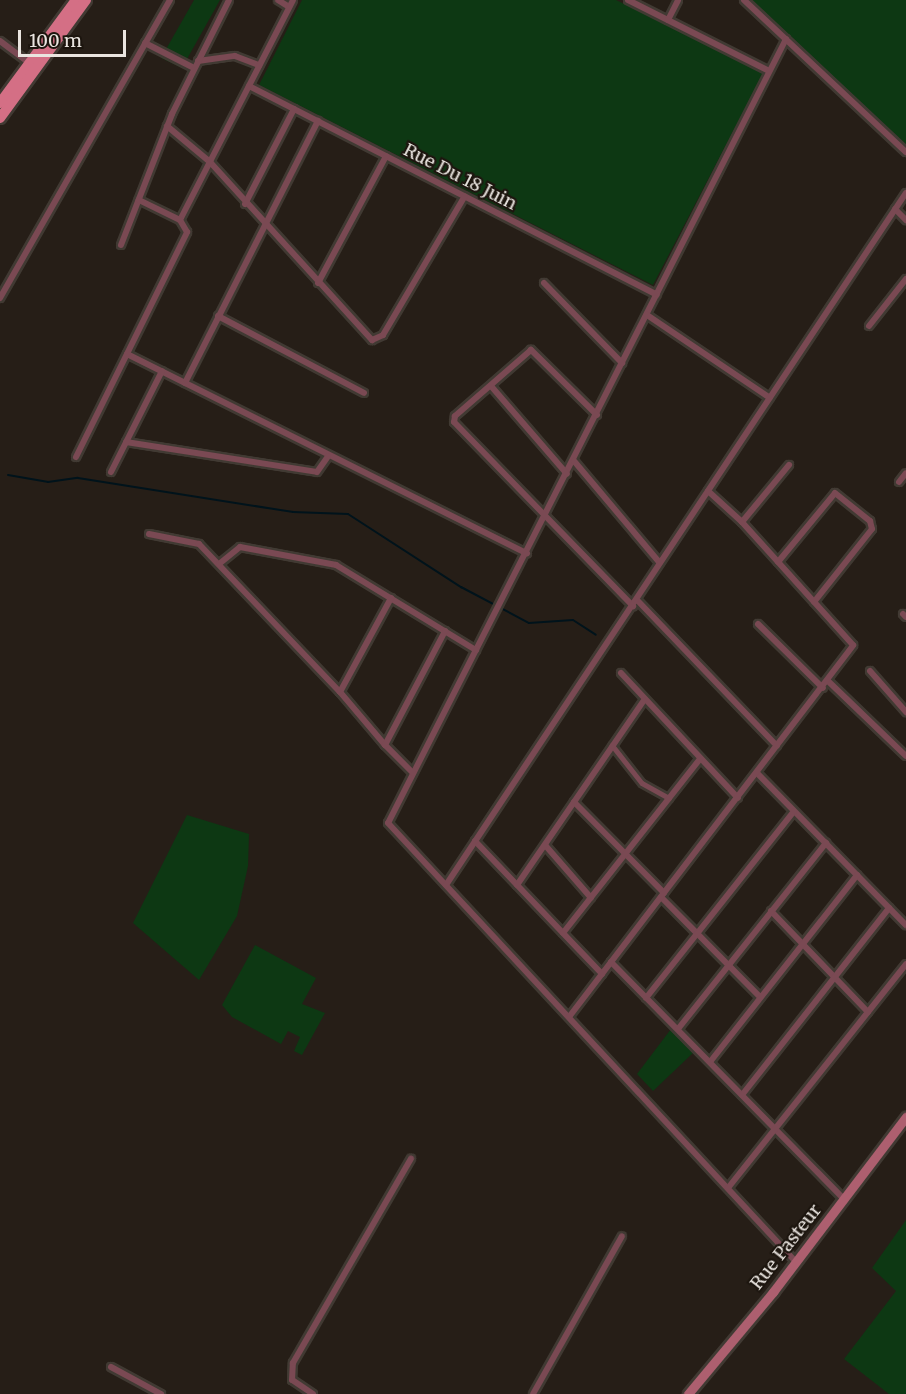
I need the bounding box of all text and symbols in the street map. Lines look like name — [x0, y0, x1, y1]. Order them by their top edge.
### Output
scale bar — [21, 18, 129, 56]
text: 100 m — [29, 29, 82, 52]
street label: Rue Du 18 Juin — [400, 139, 520, 215]
street label: Rue Pasteur — [746, 1200, 826, 1294]

